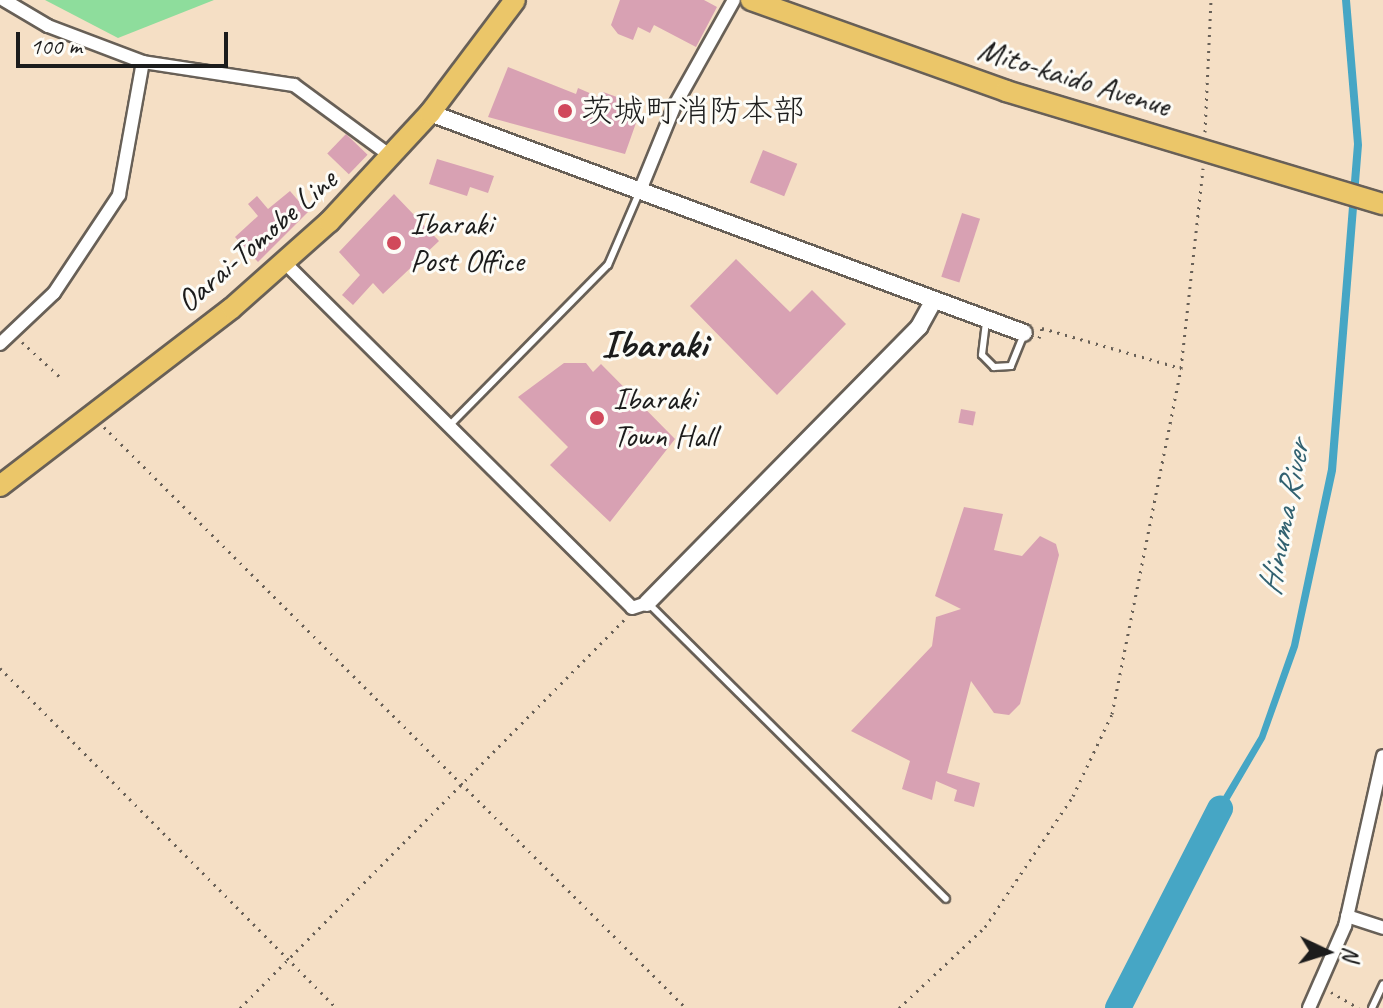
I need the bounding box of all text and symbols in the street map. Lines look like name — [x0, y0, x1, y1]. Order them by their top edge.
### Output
scale bar — [20, 16, 232, 66]
text: 100 m — [30, 31, 82, 61]
street label: Mito-kaido Avenue — [973, 31, 1175, 125]
place label: 茨城町消防本部 — [581, 92, 805, 130]
marker: 茨城町消防本部 — [556, 102, 574, 120]
street label: Oarai-Tomobe Line — [169, 161, 345, 321]
place label: Ibaraki Post Office — [410, 206, 523, 281]
marker: Ibaraki Post Office — [385, 234, 403, 252]
district label: Ibaraki — [601, 320, 707, 368]
place label: Ibaraki Town Hall — [613, 381, 717, 456]
marker: Ibaraki Town Hall — [588, 409, 606, 427]
water label: Hinuma River — [1248, 437, 1318, 599]
north arrow — [1287, 912, 1367, 992]
text: N — [1337, 946, 1365, 961]

